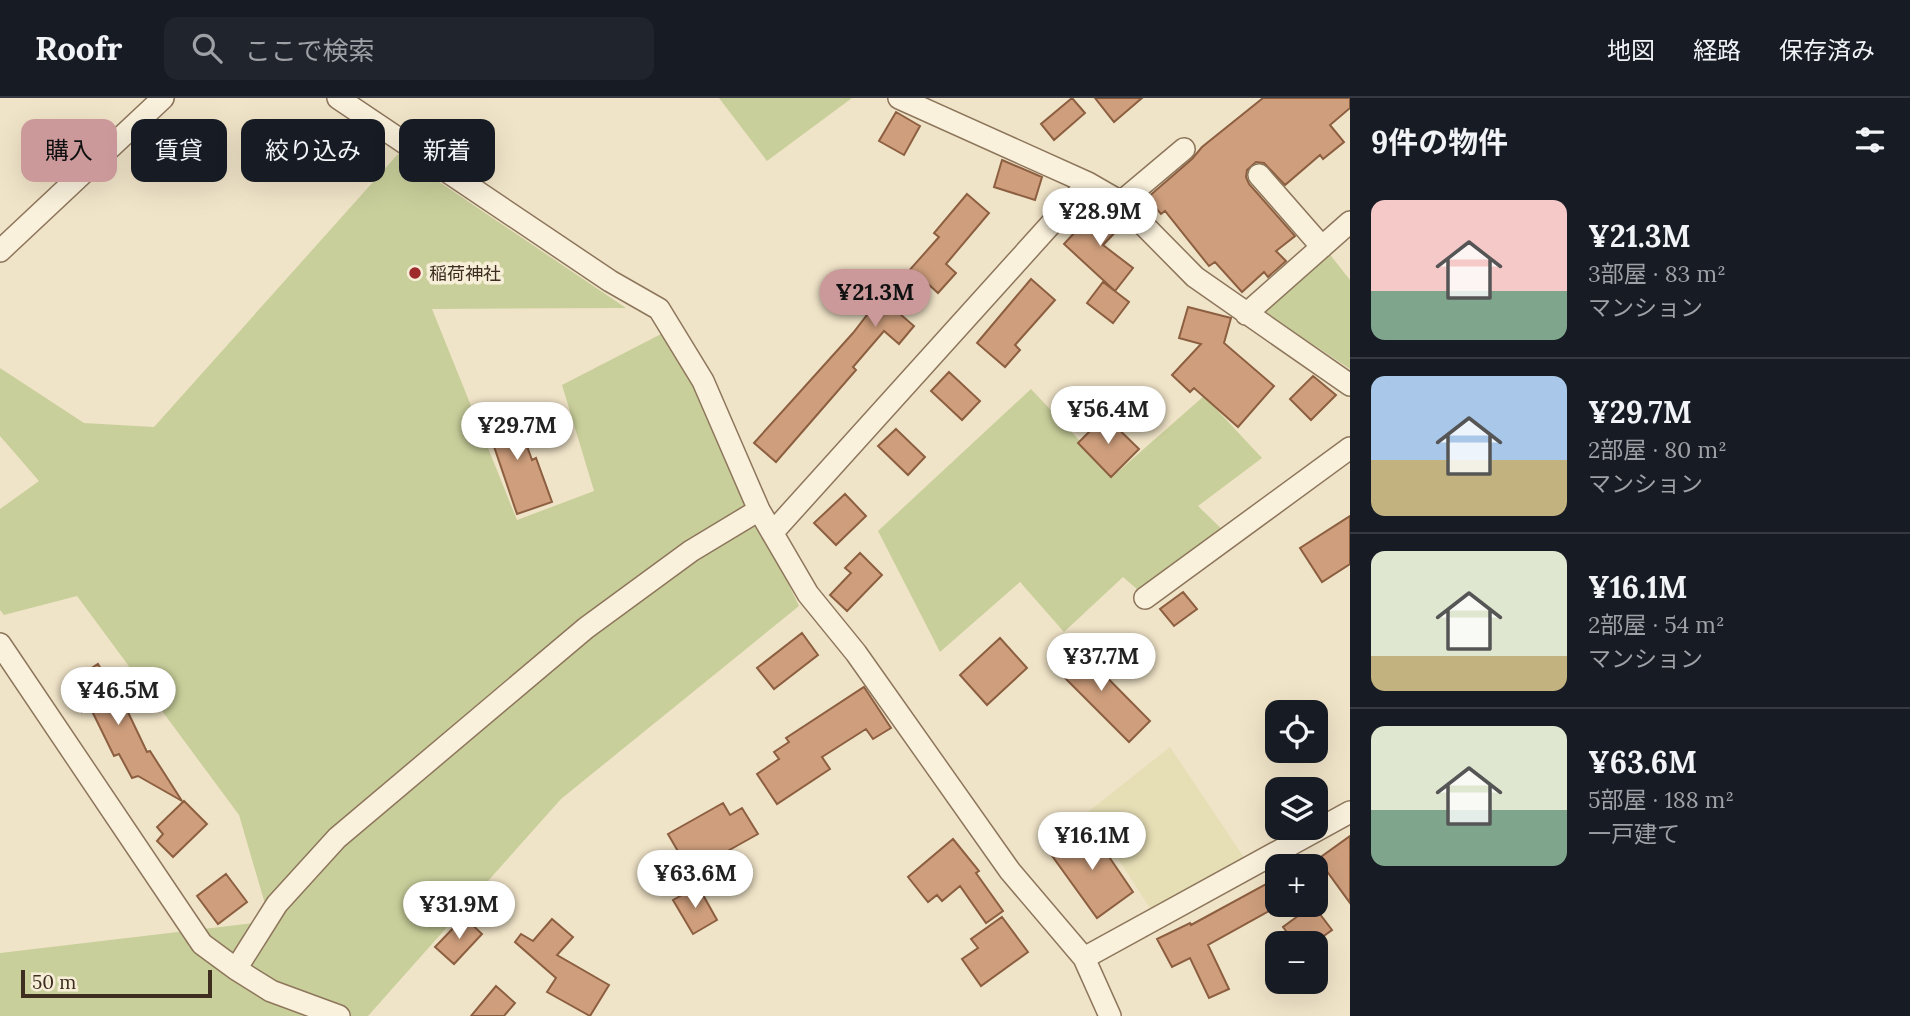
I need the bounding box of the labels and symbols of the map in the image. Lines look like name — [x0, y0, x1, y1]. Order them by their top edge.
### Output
pin: ¥28.9M — [1043, 188, 1157, 248]
place label: 稲荷神社 — [429, 262, 501, 285]
marker: 稲荷神社 — [407, 265, 423, 281]
pin: ¥21.3M — [818, 270, 932, 329]
pin: ¥56.4M — [1051, 386, 1165, 446]
pin: ¥29.7M — [460, 402, 574, 462]
pin: ¥37.7M — [1044, 634, 1158, 693]
pin: ¥46.5M — [61, 668, 175, 727]
pin: ¥16.1M — [1035, 812, 1149, 872]
pin: ¥63.6M — [638, 850, 752, 910]
pin: ¥31.9M — [402, 882, 516, 941]
scale bar — [21, 967, 212, 999]

